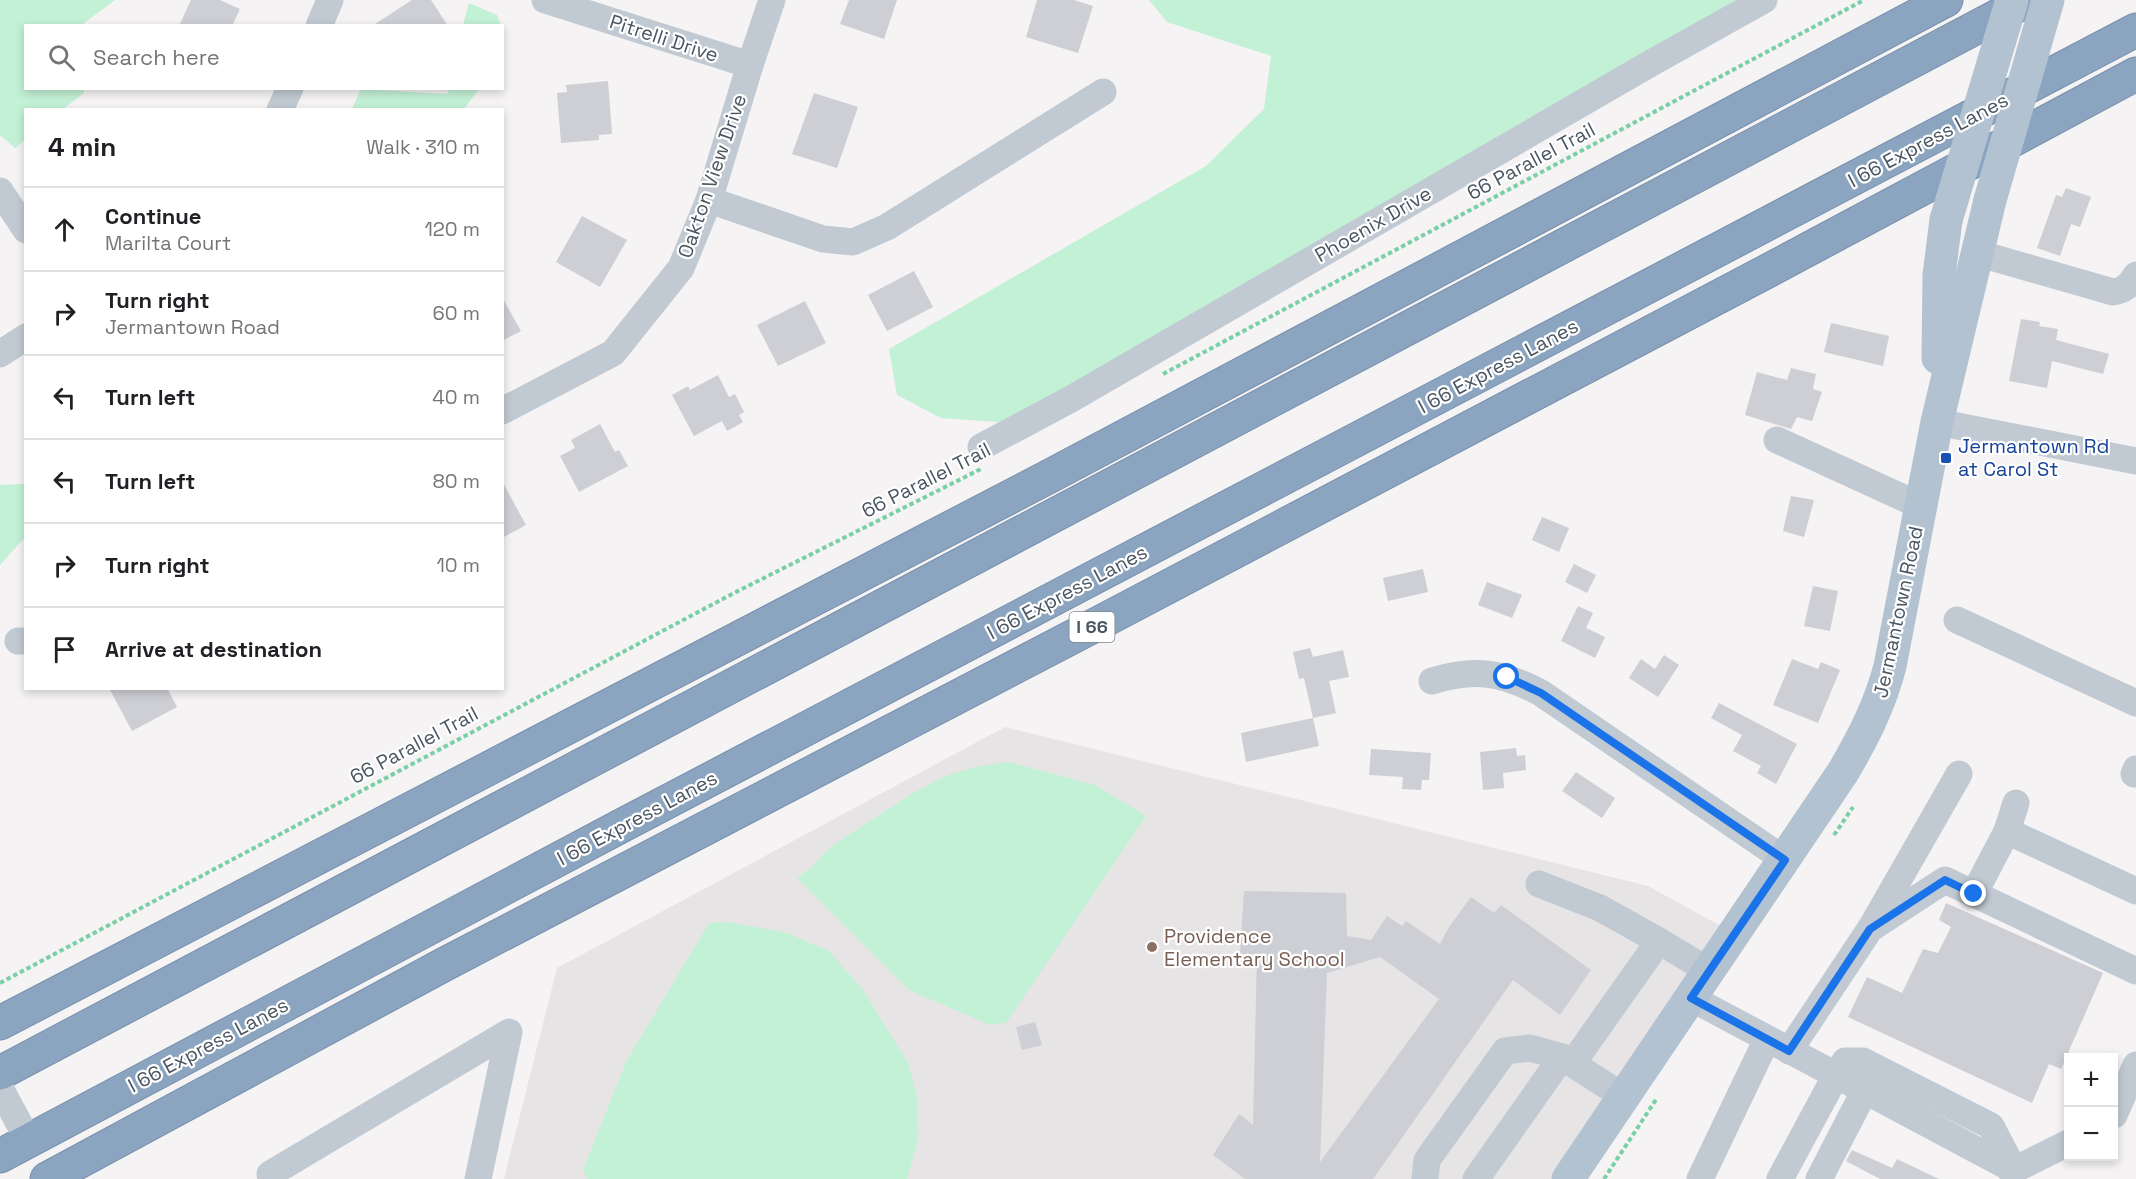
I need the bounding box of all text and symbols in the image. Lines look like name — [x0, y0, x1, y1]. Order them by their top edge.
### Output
street label: Pitrelli Drive — [606, 8, 722, 68]
search box — [24, 24, 504, 90]
icon: search — [45, 41, 78, 74]
text: Search here — [93, 43, 220, 71]
street label: I 66 Express Lanes — [1843, 87, 2013, 193]
street label: Oakton View Drive — [672, 90, 752, 262]
street label: 66 Parallel Trail — [1462, 116, 1600, 206]
text: 4 min — [48, 130, 116, 164]
text: Walk · 310 m — [366, 134, 480, 160]
street label: Phoenix Drive — [1310, 180, 1436, 268]
text: Continue — [105, 202, 201, 230]
icon: ahead — [48, 213, 81, 246]
text: 120 m — [424, 216, 480, 242]
text: Marilta Court — [105, 230, 231, 256]
text: Turn right — [105, 286, 210, 314]
icon: right — [48, 297, 81, 330]
text: 60 m — [433, 300, 480, 326]
street label: I 66 Express Lanes — [1413, 313, 1583, 419]
text: Jermantown Road — [105, 314, 280, 340]
icon: left — [48, 381, 81, 414]
text: Turn left — [105, 383, 195, 411]
text: 40 m — [432, 384, 480, 410]
place label: Jermantown Rd at Carol St — [1958, 433, 2109, 482]
street label: 66 Parallel Trail — [857, 436, 995, 524]
marker: Jermantown Rd at Carol St — [1939, 451, 1953, 465]
icon: left — [48, 465, 81, 498]
text: Turn left — [105, 467, 195, 495]
text: 80 m — [432, 468, 480, 494]
street label: Jermantown Road — [1867, 524, 1929, 700]
street label: I 66 Express Lanes — [983, 540, 1151, 644]
icon: right — [48, 549, 81, 582]
text: Turn right — [105, 551, 210, 579]
text: 10 m — [436, 552, 480, 578]
road number: I 66 — [1070, 612, 1114, 642]
icon: arrive — [48, 633, 81, 666]
text: Arrive at destination — [105, 635, 322, 663]
route start — [1493, 663, 1519, 689]
street label: 66 Parallel Trail — [345, 700, 483, 790]
street label: I 66 Express Lanes — [552, 765, 722, 871]
route end — [1960, 880, 1986, 906]
place label: Providence Elementary School — [1164, 923, 1345, 972]
marker: Providence Elementary School — [1145, 940, 1159, 954]
street label: I 66 Express Lanes — [123, 992, 293, 1098]
map controls — [2064, 1053, 2118, 1161]
button: + — [2064, 1053, 2118, 1107]
button: − — [2064, 1107, 2118, 1161]

